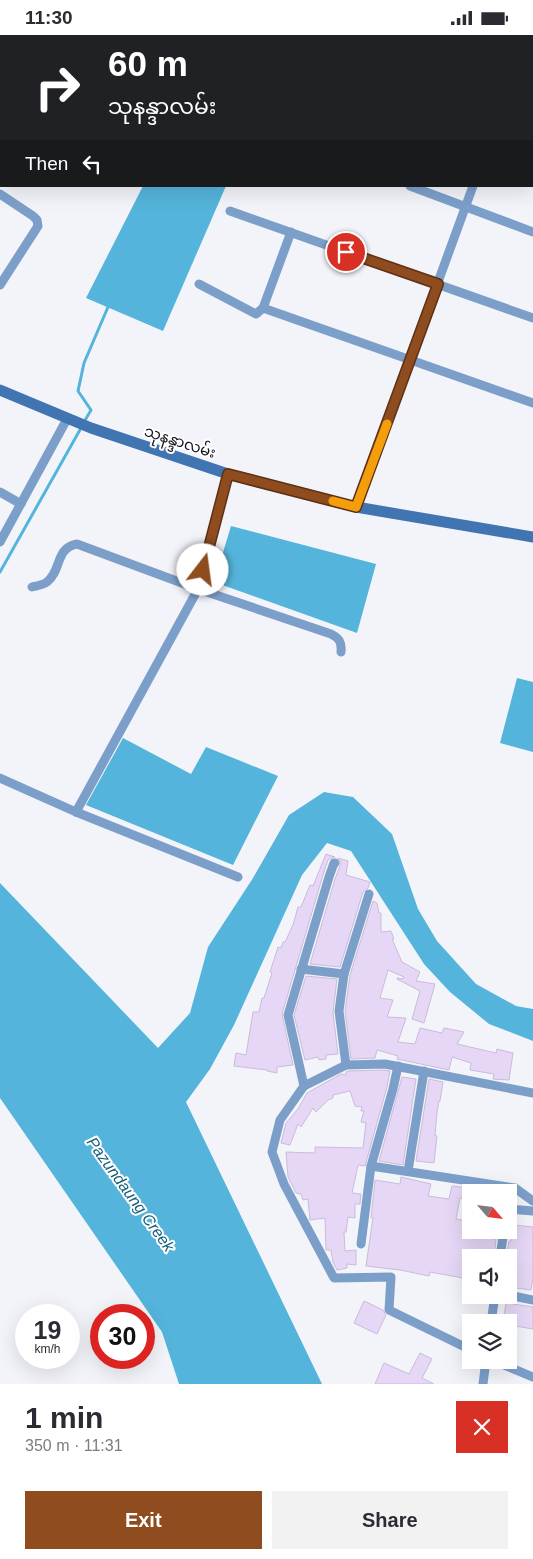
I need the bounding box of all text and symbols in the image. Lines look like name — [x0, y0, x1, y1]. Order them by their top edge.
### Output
text: 11:30 — [25, 7, 73, 28]
text: 60 m — [108, 44, 188, 83]
icon: right — [25, 55, 90, 120]
text: သုနန္ဒာလမ်း — [108, 94, 216, 119]
icon: left — [78, 150, 106, 178]
text: Then — [25, 153, 68, 174]
pin — [325, 231, 367, 273]
icon: arrive — [332, 238, 360, 266]
street label: သုနန္ဒာလမ်း — [141, 421, 218, 465]
position arrow — [176, 543, 228, 595]
water label: Pazundaung Creek — [83, 1134, 178, 1256]
north arrow — [462, 1184, 518, 1239]
map controls — [462, 1184, 517, 1369]
button: sound — [462, 1249, 517, 1304]
speed limit sign: 30 — [90, 1304, 155, 1369]
button: layers — [462, 1314, 517, 1369]
text: 19 — [34, 1316, 61, 1344]
text: km/h — [34, 1342, 61, 1356]
text: 1 min — [25, 1401, 103, 1434]
button: close — [456, 1401, 508, 1453]
text: 350 m · 11:31 — [25, 1437, 123, 1454]
button: Exit — [25, 1491, 262, 1549]
button: Share — [272, 1491, 508, 1549]

